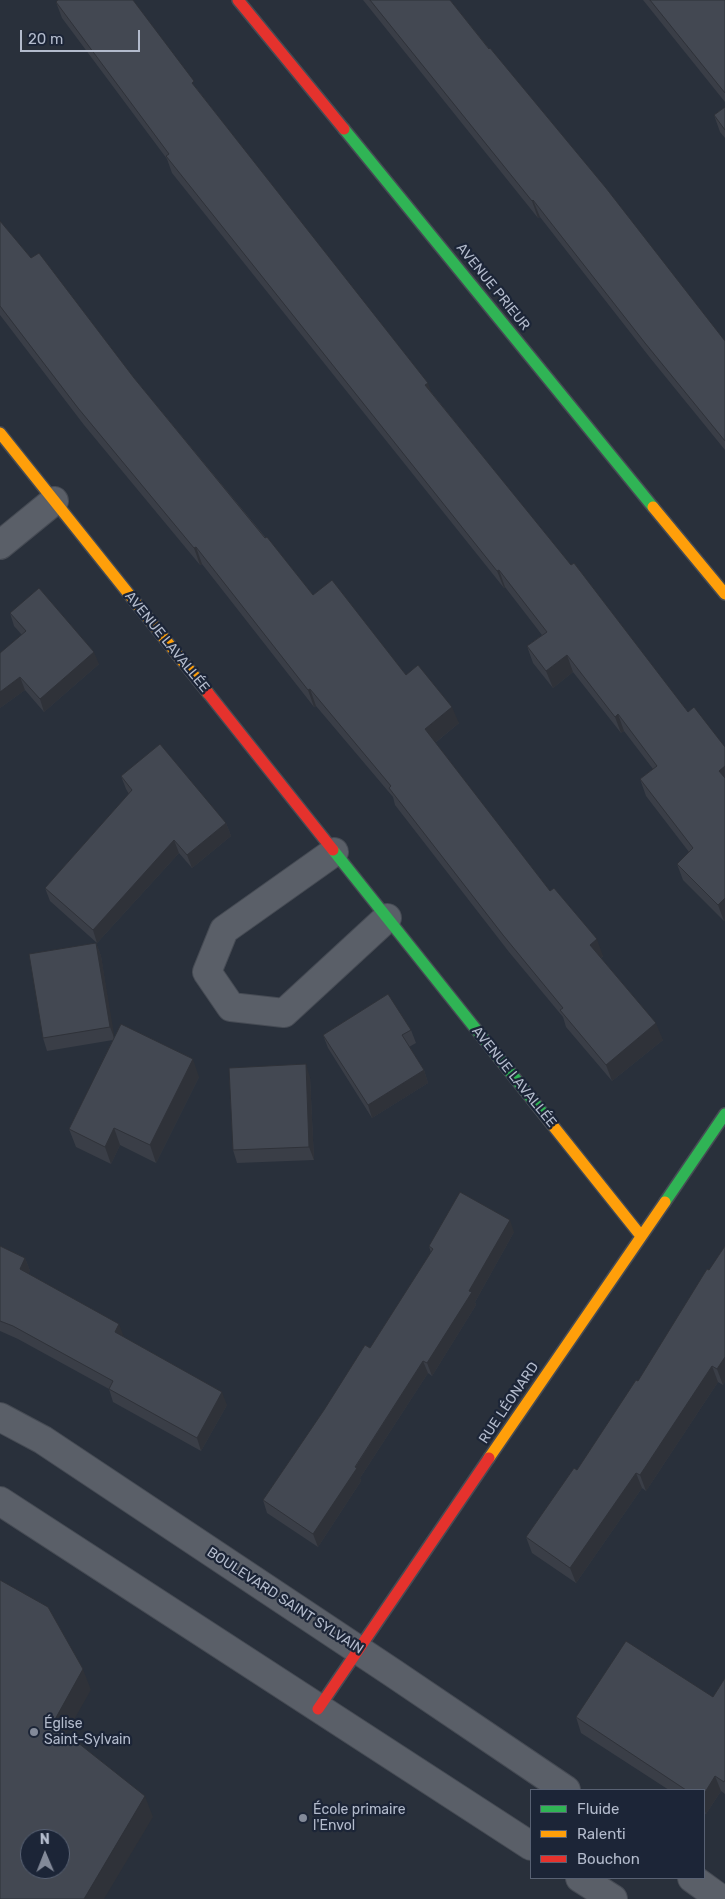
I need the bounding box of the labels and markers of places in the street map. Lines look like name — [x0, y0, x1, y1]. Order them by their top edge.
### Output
place label: Église Saint-Sylvain — [44, 1716, 131, 1748]
marker: Église Saint-Sylvain — [28, 1726, 40, 1738]
place label: École primaire l'Envol — [313, 1802, 405, 1834]
marker: École primaire l'Envol — [297, 1812, 309, 1824]

